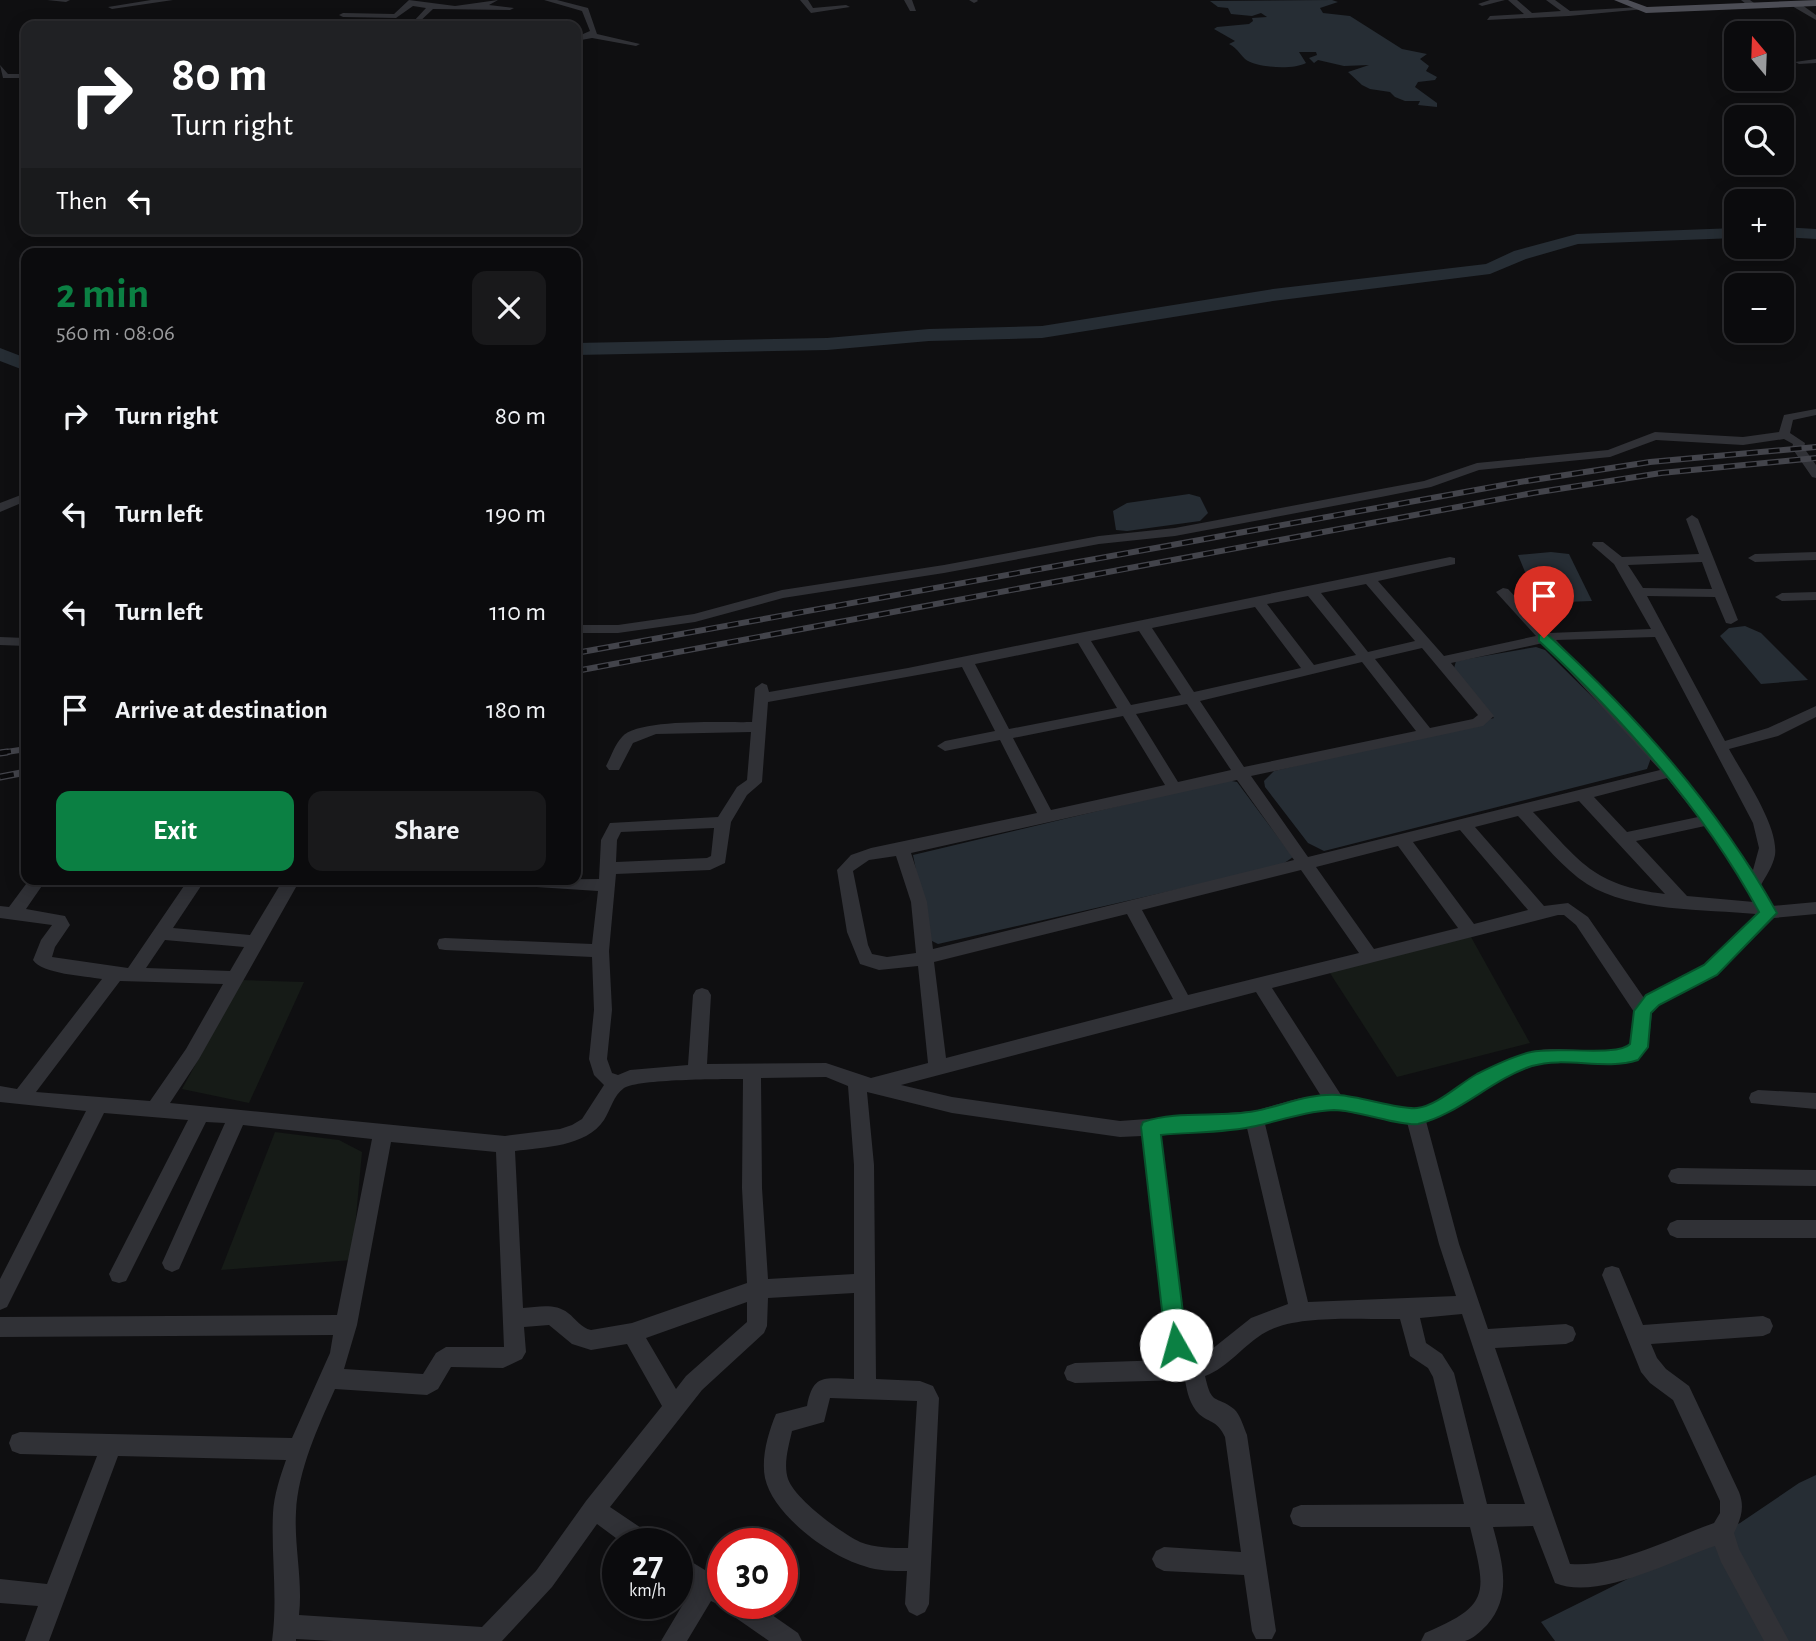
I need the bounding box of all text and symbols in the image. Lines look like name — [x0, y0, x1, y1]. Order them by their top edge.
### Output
north arrow — [1724, 21, 1794, 91]
map controls — [1724, 21, 1794, 343]
icon: right — [56, 49, 147, 140]
text: 80 m — [171, 51, 268, 100]
button: search — [1724, 105, 1794, 175]
text: Turn right — [171, 109, 293, 141]
icon: left — [121, 182, 159, 220]
text: Then — [56, 188, 107, 214]
button: + — [1724, 189, 1794, 259]
button: close — [472, 271, 546, 345]
text: 2 min — [56, 273, 149, 315]
button: − — [1724, 273, 1794, 343]
text: 560 m · 08:06 — [56, 322, 175, 345]
icon: right — [56, 397, 94, 435]
text: Turn right — [115, 403, 218, 429]
text: 80 m — [495, 403, 546, 429]
icon: left — [56, 495, 94, 533]
text: Turn left — [115, 501, 203, 527]
text: 190 m — [486, 501, 546, 527]
pin — [1514, 566, 1574, 638]
icon: arrive — [1525, 577, 1563, 615]
icon: left — [56, 593, 94, 631]
text: Turn left — [115, 599, 203, 625]
text: 110 m — [489, 599, 546, 625]
icon: arrive — [56, 691, 94, 729]
text: Arrive at destination — [115, 697, 328, 723]
text: 180 m — [486, 697, 546, 723]
button: Exit — [56, 791, 294, 871]
button: Share — [308, 791, 546, 871]
position arrow — [1139, 1308, 1213, 1382]
speed limit sign: 30 — [707, 1528, 798, 1619]
text: 27 — [632, 1547, 663, 1582]
text: km/h — [629, 1582, 666, 1600]

